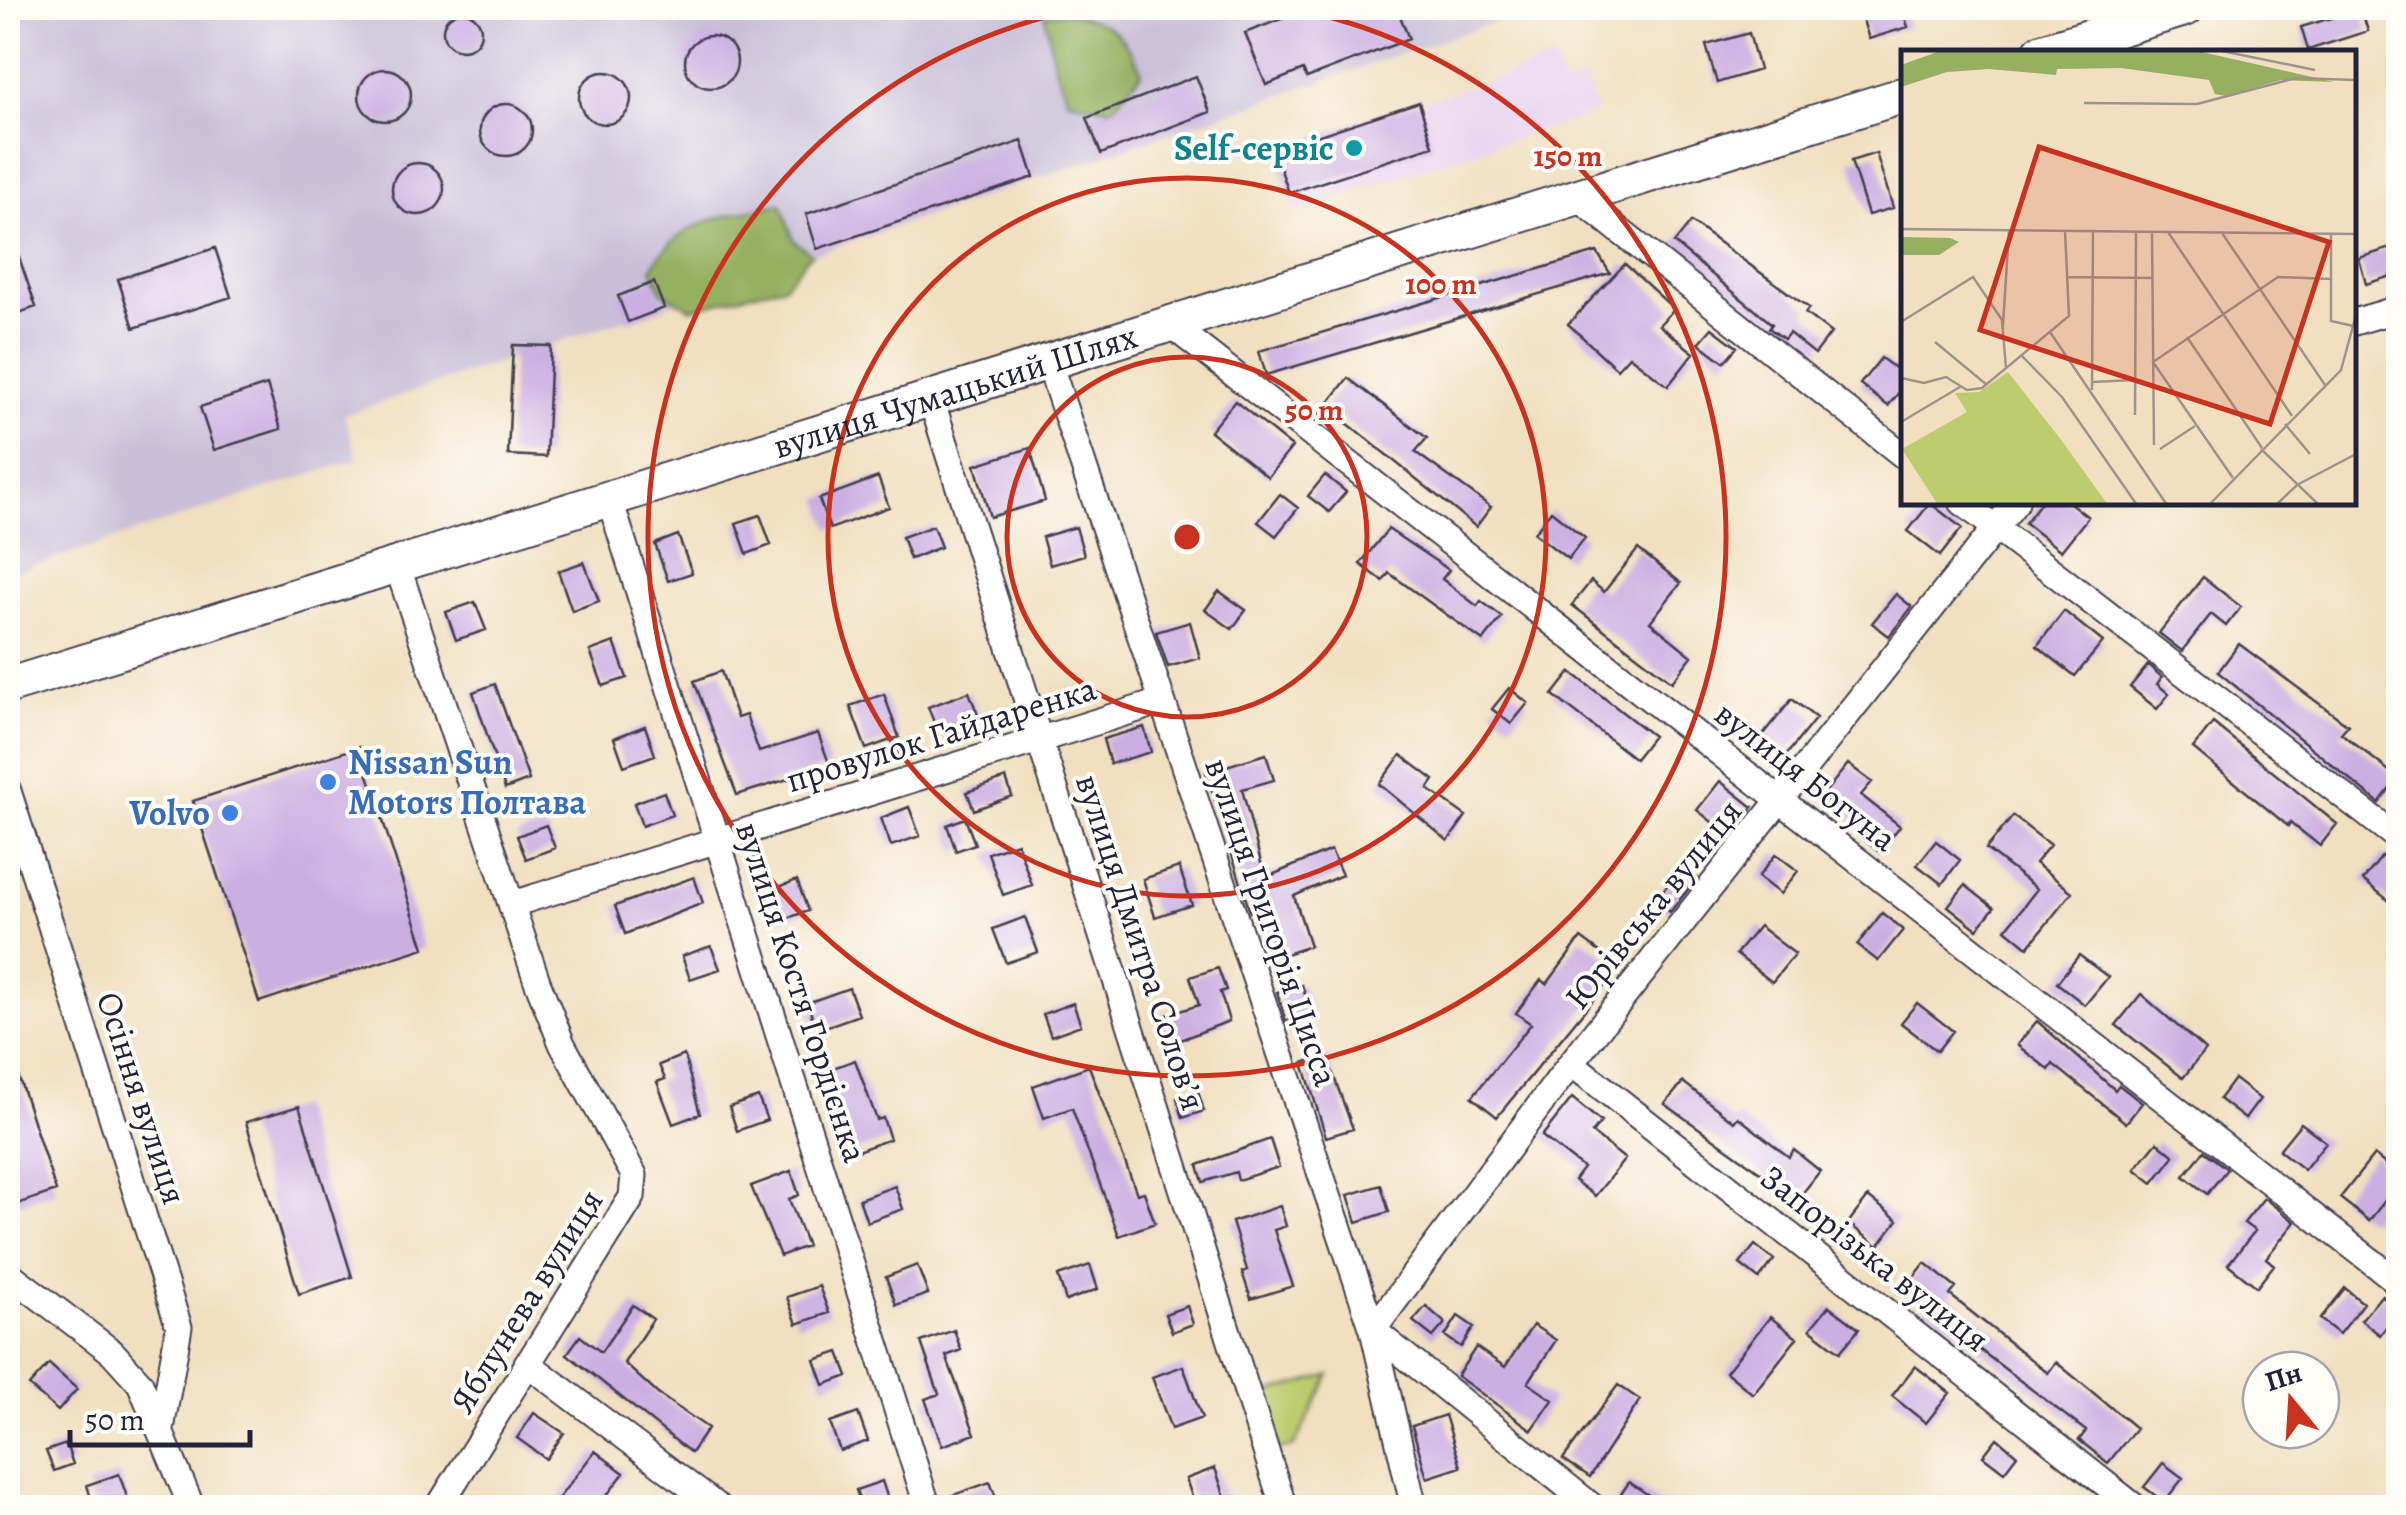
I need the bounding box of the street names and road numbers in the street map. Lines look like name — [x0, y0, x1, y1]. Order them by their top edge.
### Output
street label: вулиця Чумацький Шлях — [767, 312, 1143, 470]
street label: провулок Гайдаренка — [780, 664, 1102, 804]
street label: вулиця Богуна — [1705, 690, 1907, 862]
street label: вулиця Григорія Цисса — [1193, 752, 1351, 1092]
street label: вулиця Дмитра Соловʼя — [1064, 768, 1218, 1116]
street label: Юрівська вулиця — [1553, 789, 1753, 1019]
street label: вулиця Костя Гордієнка — [724, 816, 880, 1168]
street label: Осіння вулиця — [85, 986, 199, 1210]
street label: Запорізька вулиця — [1751, 1153, 1999, 1363]
street label: Яблунева вулиця — [438, 1180, 614, 1422]

